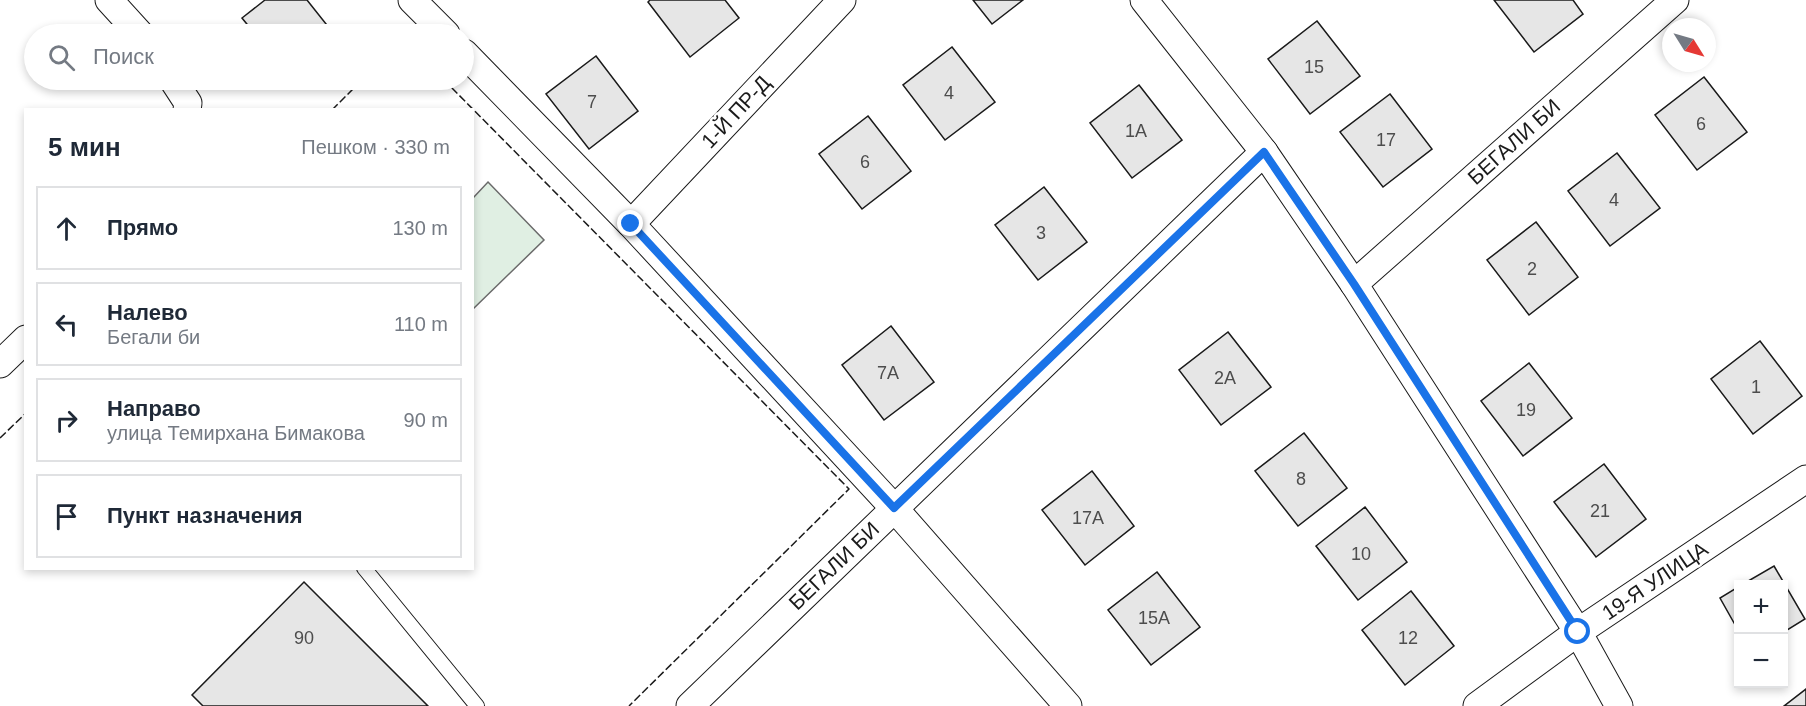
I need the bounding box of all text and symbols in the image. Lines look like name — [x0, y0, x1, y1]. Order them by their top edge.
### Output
north arrow — [1662, 18, 1716, 72]
search box — [24, 24, 474, 90]
icon: search — [45, 41, 78, 74]
text: Поиск — [93, 44, 154, 69]
house number: 15 — [1304, 57, 1324, 77]
street label: 1-Й ПР-Д — [697, 71, 775, 152]
house number: 4 — [944, 83, 954, 103]
house number: 7 — [587, 92, 597, 112]
street label: БЕГАЛИ БИ — [1463, 94, 1564, 189]
house number: 6 — [1696, 114, 1706, 134]
house number: 1А — [1125, 121, 1147, 141]
house number: 17 — [1376, 130, 1396, 150]
text: 5 мин — [48, 132, 121, 162]
text: Пешком · 330 m — [301, 136, 450, 158]
house number: 6 — [860, 152, 870, 172]
house number: 4 — [1609, 190, 1619, 210]
route end — [617, 210, 643, 236]
icon: ahead — [50, 212, 83, 245]
text: Прямо — [107, 215, 178, 240]
text: 130 m — [392, 217, 448, 239]
house number: 3 — [1036, 223, 1046, 243]
house number: 2 — [1527, 259, 1537, 279]
text: Налево — [107, 300, 188, 325]
icon: left — [50, 308, 83, 341]
text: 110 m — [394, 313, 448, 335]
text: Бегали би — [107, 326, 200, 348]
house number: 7А — [877, 363, 899, 383]
house number: 2А — [1214, 368, 1236, 388]
house number: 1 — [1751, 377, 1761, 397]
text: Направо — [107, 396, 201, 421]
house number: 19 — [1516, 400, 1536, 420]
icon: right — [50, 404, 83, 437]
text: 90 m — [404, 409, 448, 431]
text: улица Темирхана Бимакова — [107, 422, 365, 444]
house number: 8 — [1296, 469, 1306, 489]
icon: arrive — [50, 500, 83, 533]
house number: 21 — [1590, 501, 1610, 521]
text: Пункт назначения — [107, 503, 303, 528]
house number: 17А — [1072, 508, 1104, 528]
street label: БЕГАЛИ БИ — [784, 517, 883, 614]
street label: 19-Я УЛИЦА — [1598, 537, 1712, 624]
house number: 10 — [1351, 544, 1371, 564]
map controls — [1734, 580, 1788, 688]
button: + — [1734, 580, 1788, 634]
house number: 15А — [1138, 608, 1170, 628]
route start — [1564, 618, 1590, 644]
house number: 90 — [294, 628, 314, 648]
house number: 12 — [1398, 628, 1418, 648]
button: − — [1734, 634, 1788, 688]

